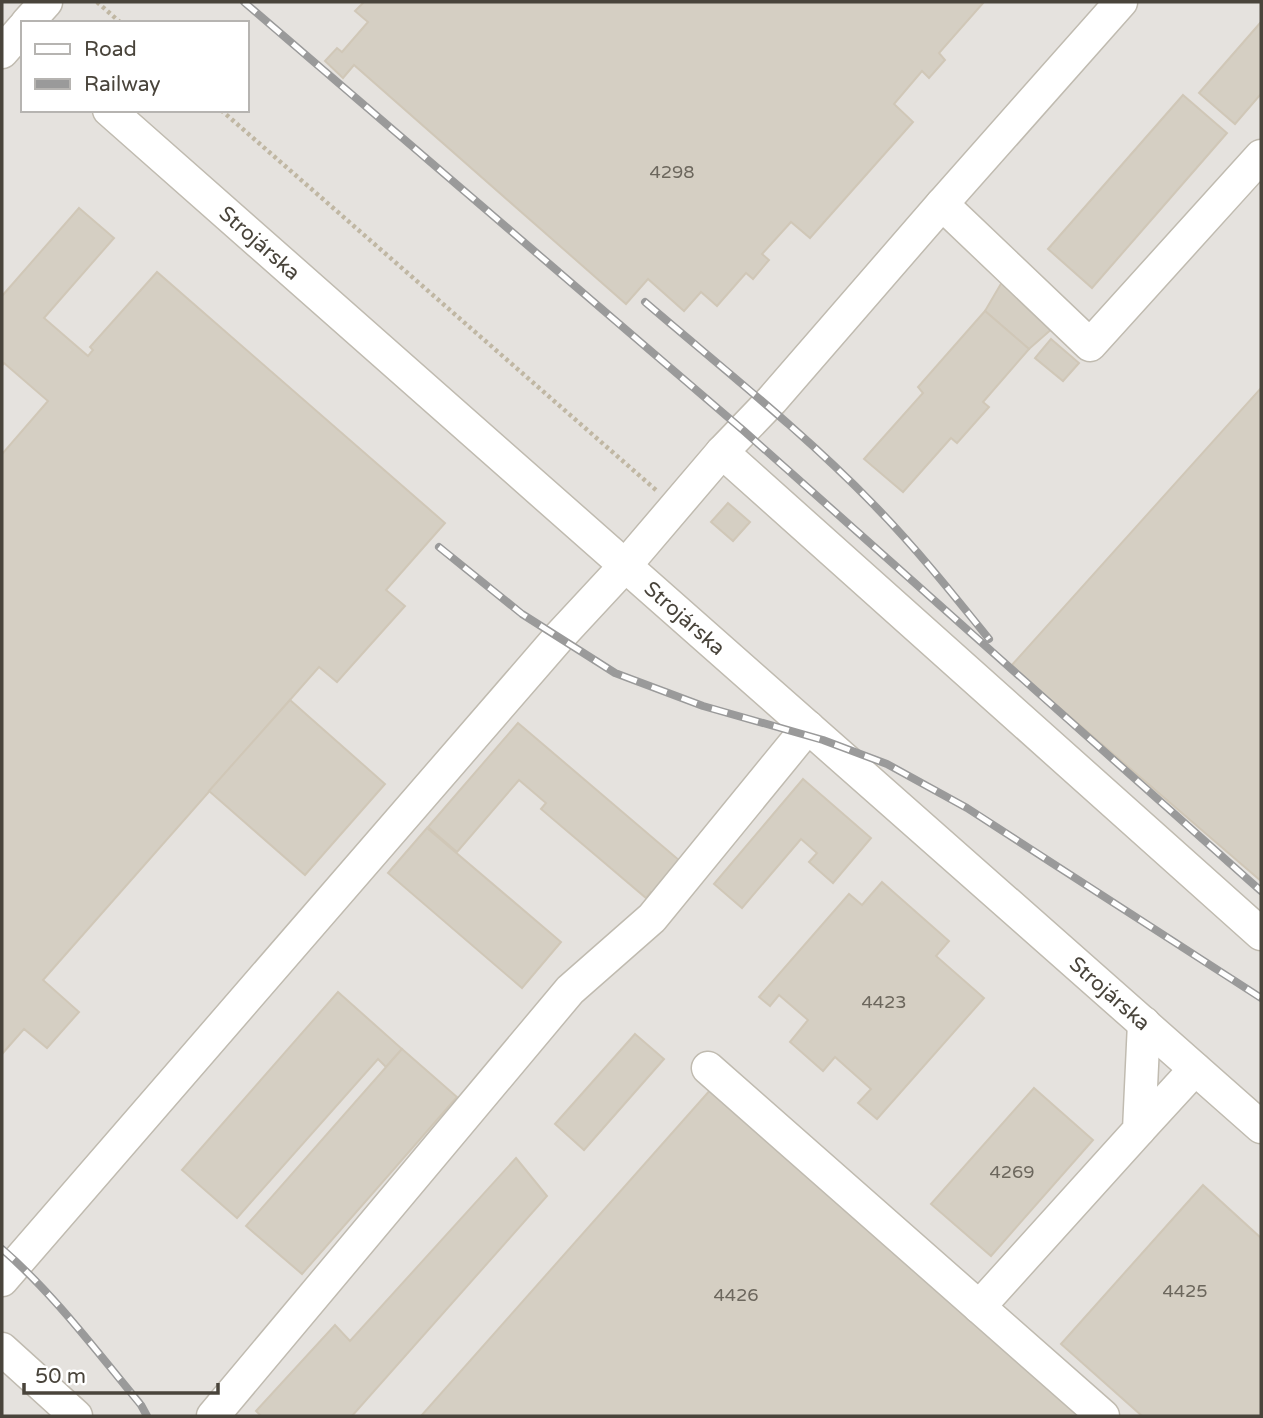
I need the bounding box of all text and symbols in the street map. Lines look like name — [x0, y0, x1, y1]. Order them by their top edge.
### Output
legend — [21, 21, 248, 112]
text: Road — [84, 37, 137, 62]
text: Railway — [84, 72, 161, 97]
house number: 4298 — [649, 161, 695, 183]
street label: Strojárska — [214, 201, 305, 286]
street label: Strojárska — [639, 576, 730, 661]
street label: Strojárska — [1064, 952, 1155, 1036]
house number: 4423 — [861, 991, 907, 1013]
house number: 4269 — [989, 1161, 1035, 1183]
house number: 4425 — [1162, 1280, 1208, 1302]
house number: 4426 — [713, 1284, 759, 1306]
scale bar — [24, 1352, 219, 1396]
text: 50 m — [35, 1364, 86, 1389]

